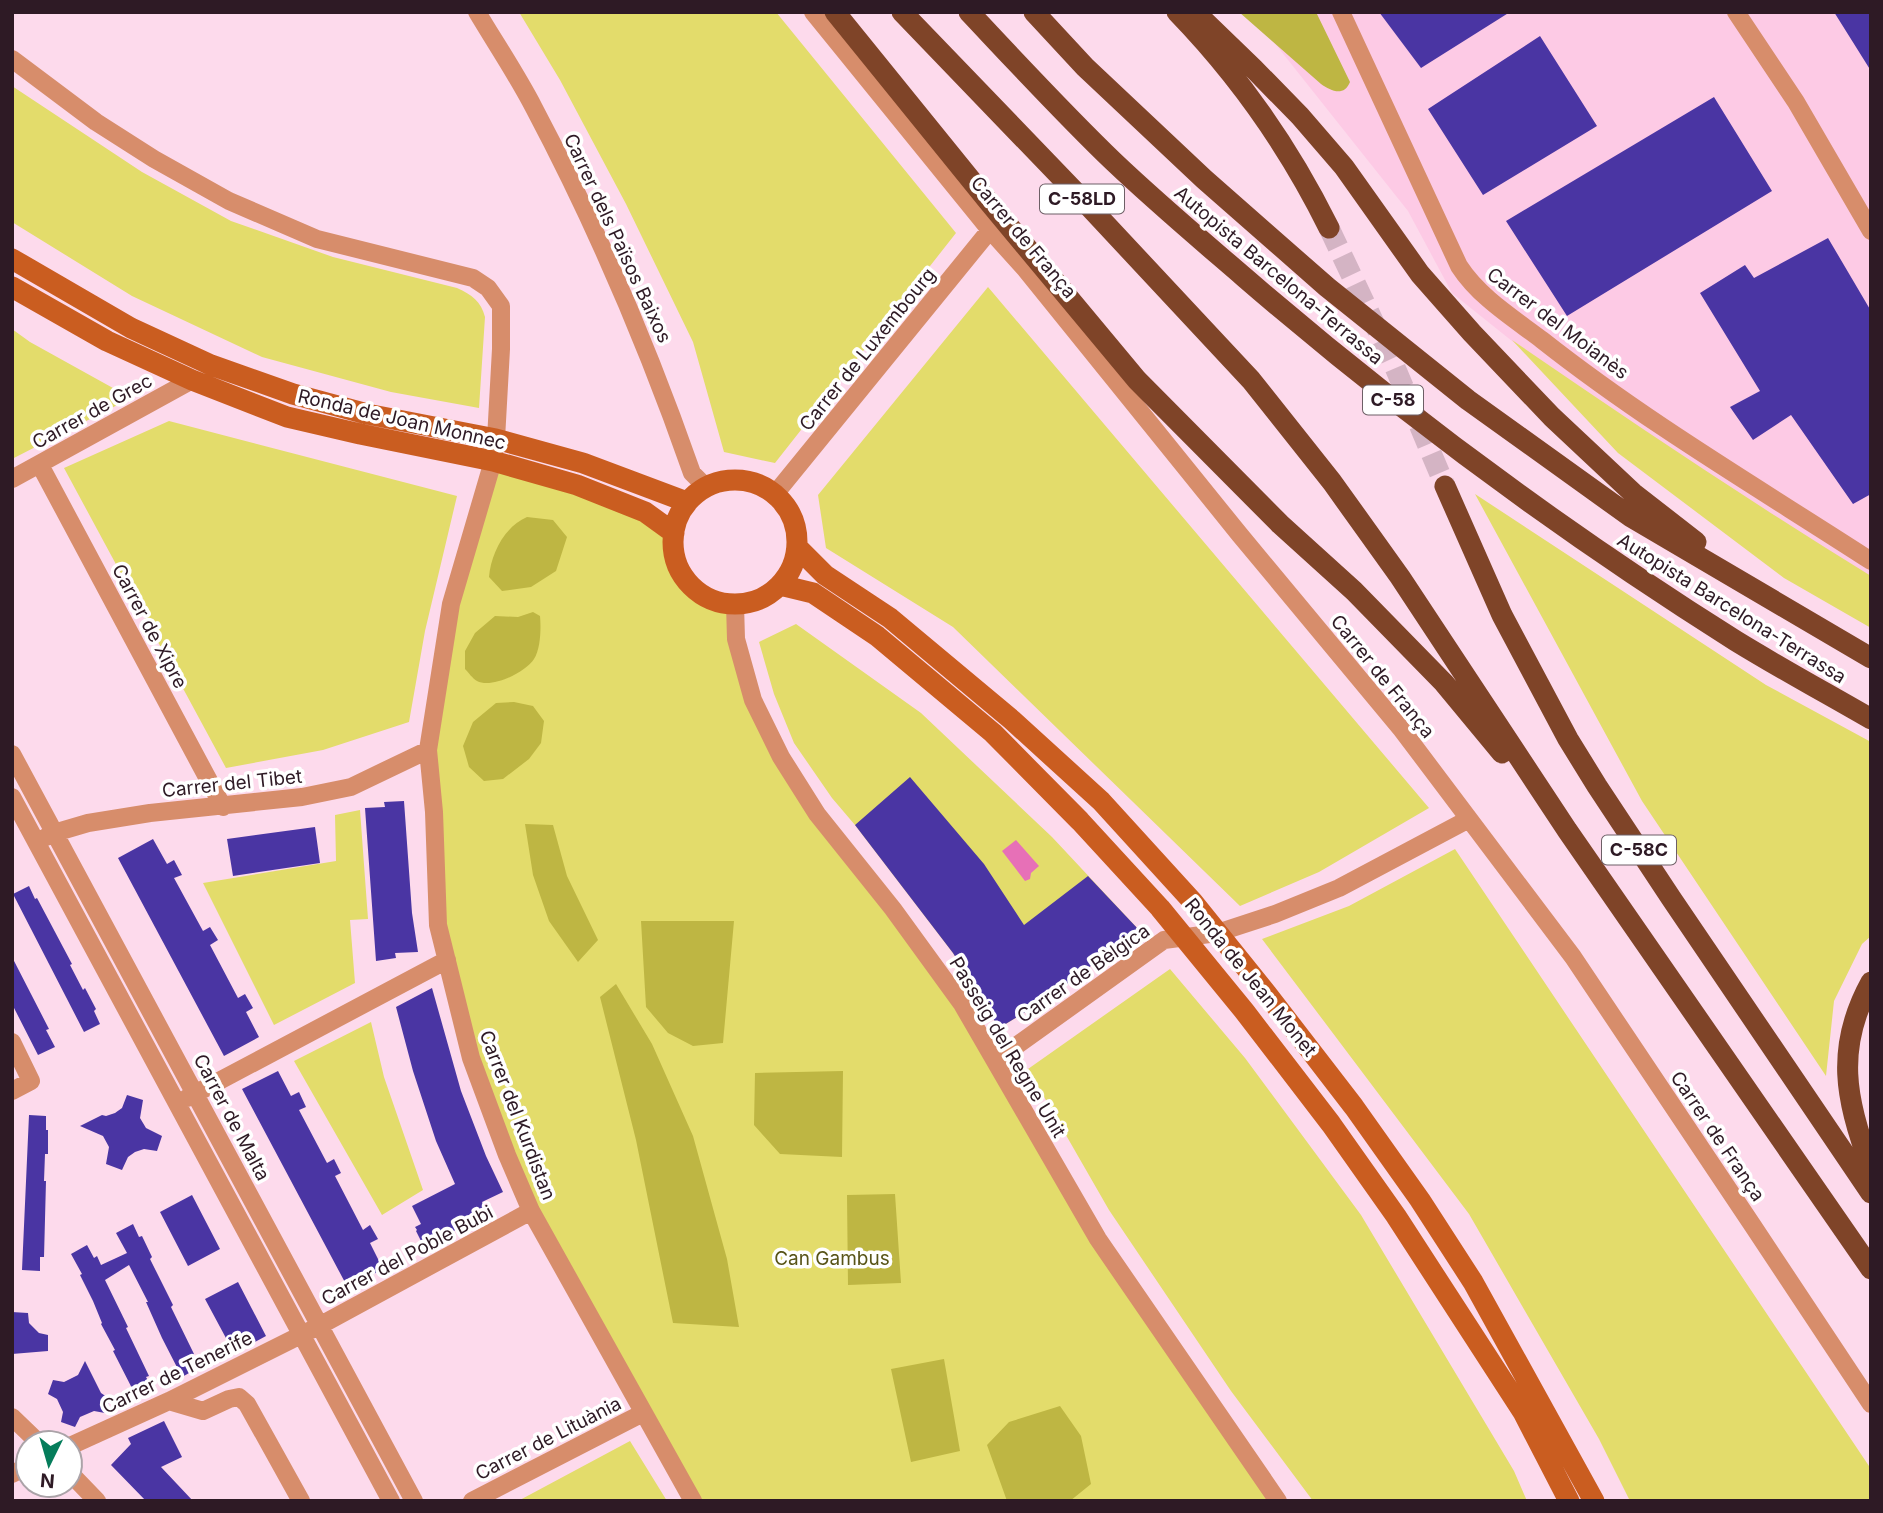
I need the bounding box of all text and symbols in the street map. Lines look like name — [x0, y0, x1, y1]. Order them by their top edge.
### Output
street label: Carrer dels Països Baixos — [559, 130, 676, 347]
street label: Carrer de França — [966, 172, 1081, 303]
street label: Autopista Barcelona-Terrassa — [1170, 181, 1388, 369]
road number: C-58LD — [1040, 184, 1124, 214]
street label: Carrer de Luxembourg — [795, 263, 940, 435]
street label: Carrer del Moianès — [1482, 263, 1633, 384]
street label: Carrer de Grec — [28, 369, 156, 454]
street label: Ronda de Joan Monnec — [296, 384, 508, 455]
road number: C-58 — [1363, 386, 1423, 414]
street label: Autopista Barcelona-Terrassa — [1613, 528, 1850, 688]
street label: Carrer de Xipre — [107, 560, 192, 692]
street label: Carrer de França — [1326, 610, 1439, 743]
street label: Carrer del Tibet — [161, 765, 303, 802]
road number: C-58C — [1602, 836, 1676, 864]
street label: Ronda de Jean Monet — [1180, 894, 1321, 1061]
street label: Carrer de Bèlgica — [1013, 919, 1154, 1028]
street label: Passeig del Regne Unit — [944, 953, 1071, 1142]
street label: Carrer del Kurdistan — [475, 1027, 560, 1203]
street label: Carrer de Malta — [189, 1050, 275, 1185]
street label: Carrer de França — [1666, 1067, 1770, 1206]
street label: Carrer del Poble Bubi — [317, 1200, 497, 1310]
park label: Can Gambus — [774, 1247, 890, 1270]
street label: Carrer de Tenerife — [98, 1326, 256, 1419]
street label: Carrer de Lituània — [472, 1392, 625, 1485]
north arrow — [14, 1429, 84, 1499]
text: N — [39, 1468, 56, 1493]

